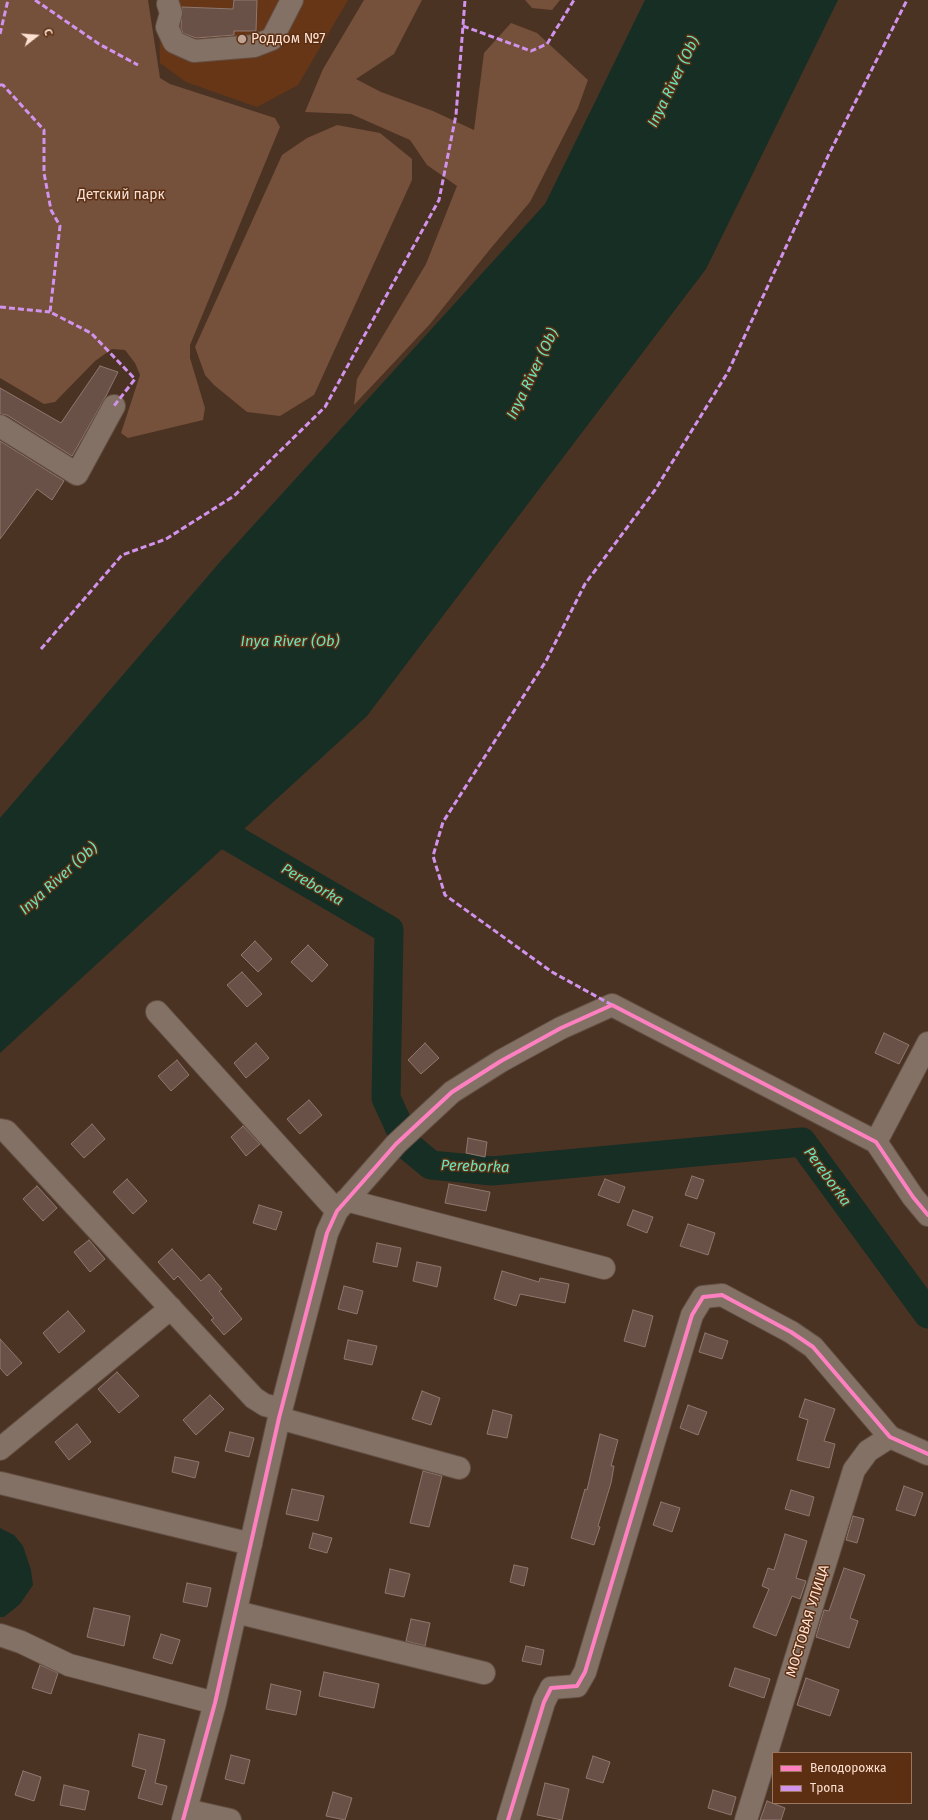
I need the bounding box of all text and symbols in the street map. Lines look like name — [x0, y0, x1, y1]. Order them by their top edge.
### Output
north arrow — [16, 16, 56, 56]
text: С — [41, 27, 55, 37]
place label: Роддом №7 — [251, 31, 326, 47]
marker: Роддом №7 — [236, 33, 248, 45]
water label: Inya River (Ob) — [644, 34, 704, 130]
park label: Детский парк — [77, 187, 165, 203]
water label: Inya River (Ob) — [503, 326, 563, 422]
water label: Inya River (Ob) — [241, 633, 339, 651]
water label: Inya River (Ob) — [16, 839, 102, 919]
water label: Pereborka — [278, 860, 346, 910]
water label: Pereborka — [800, 1144, 854, 1210]
water label: Pereborka — [440, 1157, 510, 1177]
street label: МОСТОВАЯ УЛИЦА — [783, 1563, 833, 1679]
legend — [772, 1752, 912, 1804]
text: Велодорожка — [810, 1761, 886, 1775]
text: Тропа — [810, 1781, 844, 1795]

